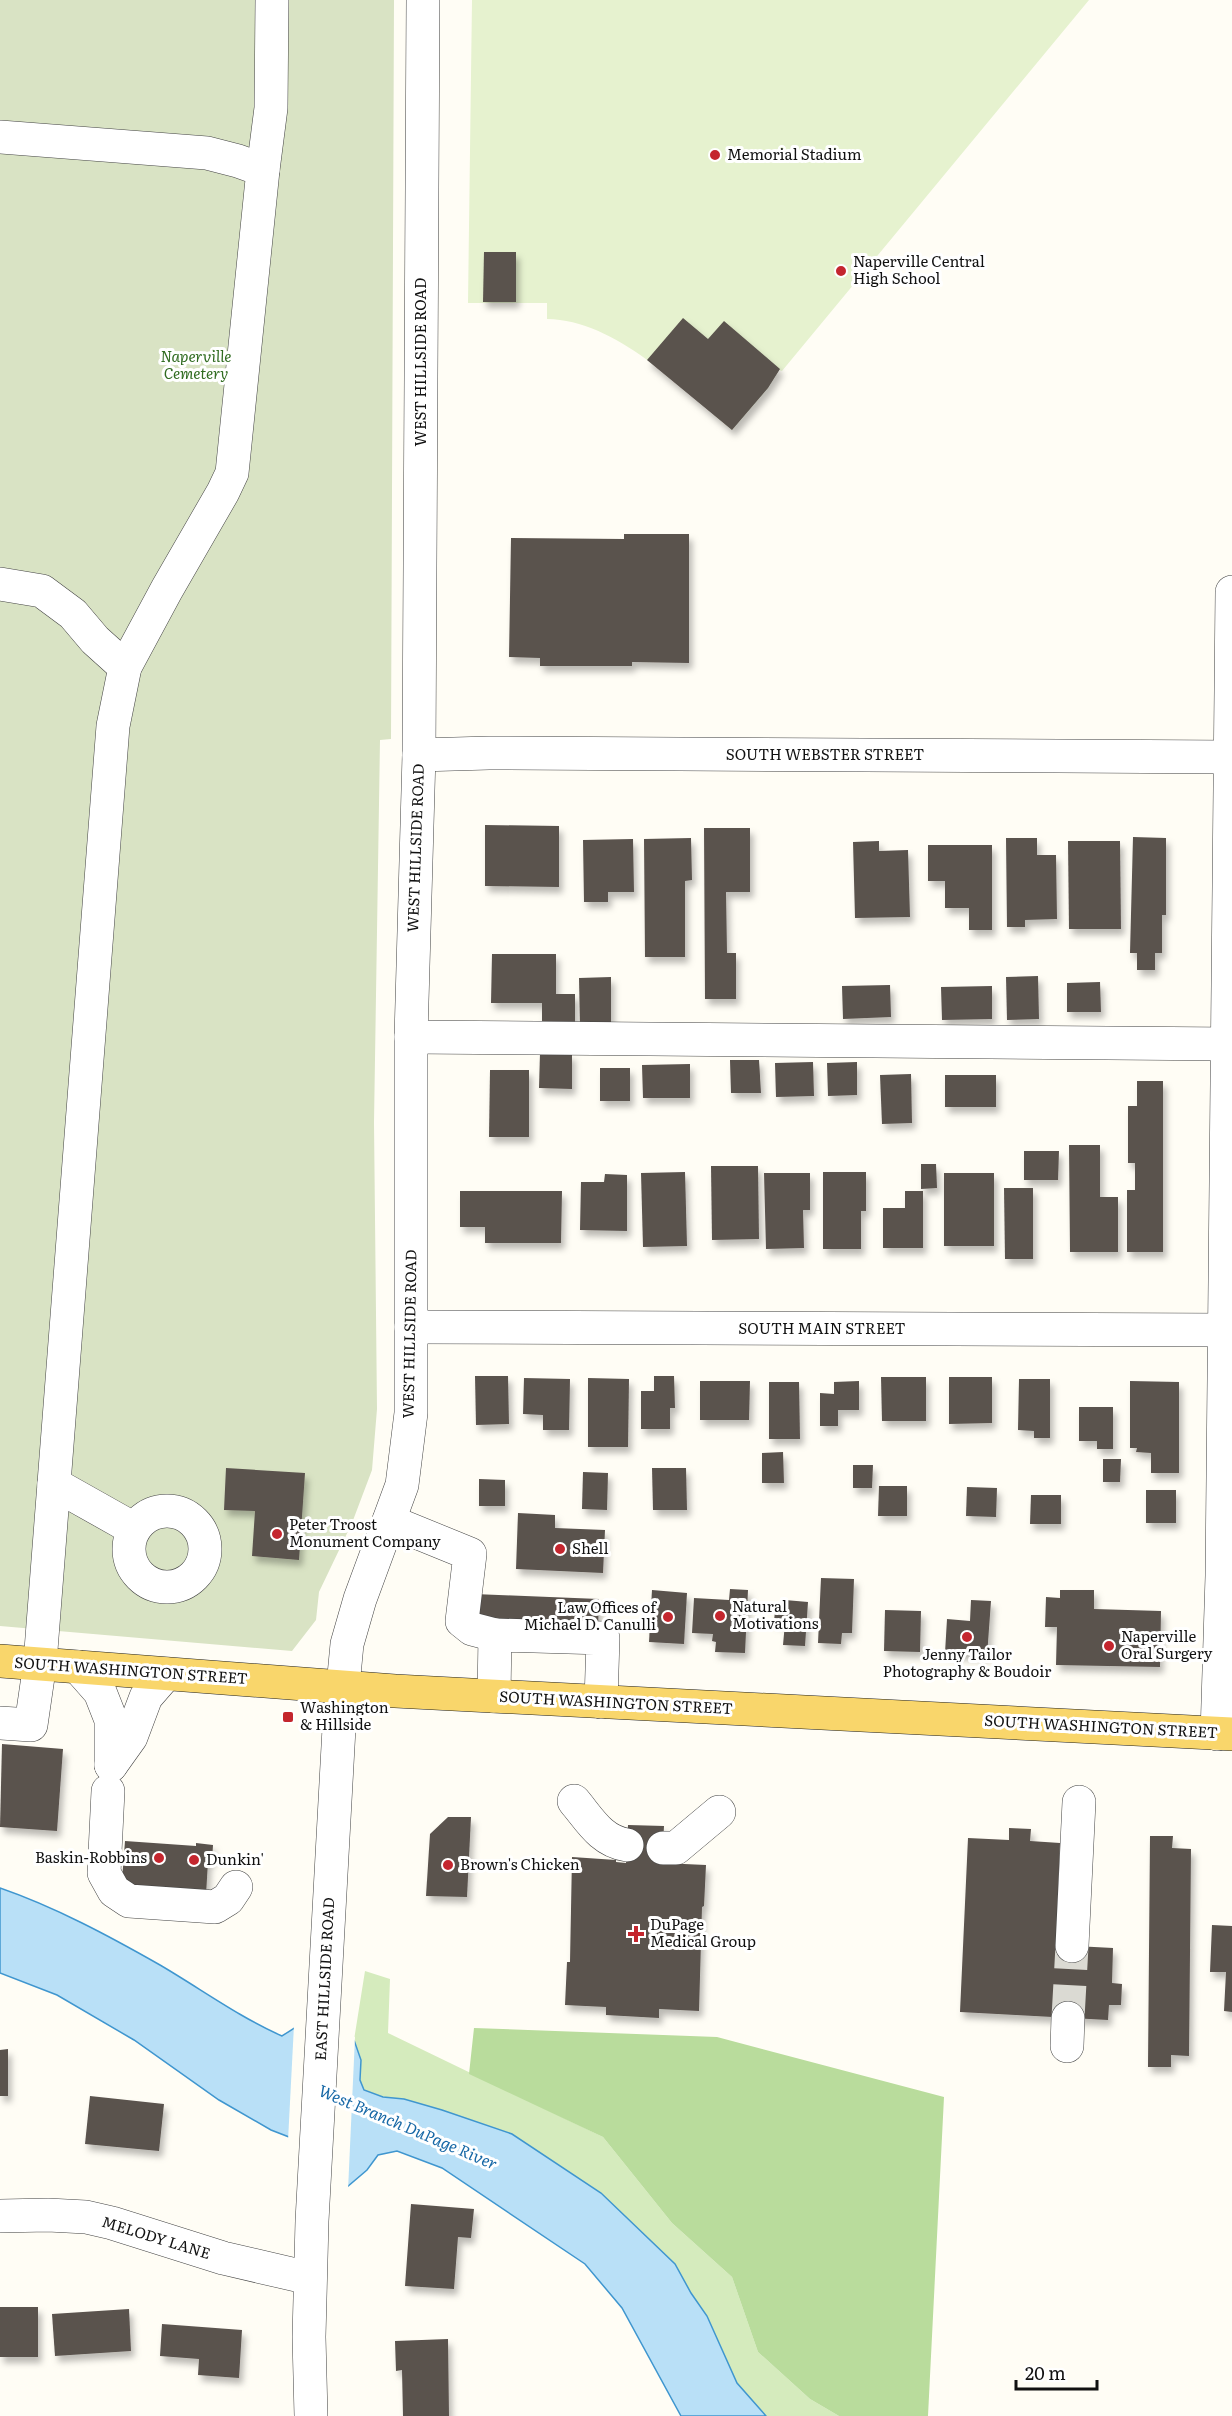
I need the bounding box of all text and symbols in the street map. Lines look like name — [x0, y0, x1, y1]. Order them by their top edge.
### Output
place label: Memorial Stadium — [727, 142, 862, 165]
marker: Memorial Stadium — [708, 148, 722, 162]
place label: Naperville Central High School — [853, 249, 985, 289]
marker: Naperville Central High School — [834, 264, 848, 278]
street label: WEST HILLSIDE ROAD — [408, 278, 431, 447]
park label: Naperville Cemetery — [161, 344, 231, 384]
street label: SOUTH WEBSTER STREET — [726, 742, 924, 765]
street label: WEST HILLSIDE ROAD — [400, 763, 429, 933]
street label: WEST HILLSIDE ROAD — [396, 1249, 421, 1419]
street label: SOUTH MAIN STREET — [738, 1316, 906, 1339]
place label: Peter Troost Monument Company — [289, 1512, 441, 1552]
marker: Peter Troost Monument Company — [270, 1527, 284, 1541]
place label: Shell — [572, 1536, 608, 1559]
marker: Shell — [553, 1542, 567, 1556]
place label: Natural Motivations — [732, 1594, 819, 1634]
place label: Law Offices of Michael D. Canulli — [524, 1595, 657, 1635]
marker: Natural Motivations — [713, 1609, 727, 1623]
marker: Law Offices of Michael D. Canulli — [661, 1610, 675, 1624]
place label: Naperville Oral Surgery — [1121, 1624, 1213, 1664]
marker: Jenny Tailor Photography & Boudoir — [960, 1630, 974, 1644]
marker: Naperville Oral Surgery — [1102, 1639, 1116, 1653]
place label: Jenny Tailor Photography & Boudoir — [883, 1642, 1051, 1682]
street label: SOUTH WASHINGTON STREET — [14, 1650, 249, 1689]
street label: SOUTH WASHINGTON STREET — [499, 1684, 733, 1719]
place label: Washington & Hillside — [300, 1695, 389, 1735]
street label: SOUTH WASHINGTON STREET — [984, 1708, 1218, 1743]
marker: Washington & Hillside — [281, 1710, 295, 1724]
place label: Baskin-Robbins — [35, 1845, 147, 1868]
place label: Dunkin' — [206, 1847, 264, 1870]
marker: Baskin-Robbins — [152, 1851, 166, 1865]
place label: Brown's Chicken — [460, 1852, 580, 1875]
marker: Dunkin' — [187, 1853, 201, 1867]
marker: Brown's Chicken — [441, 1858, 455, 1872]
street label: EAST HILLSIDE ROAD — [308, 1897, 339, 2061]
place label: DuPage Medical Group — [650, 1912, 756, 1952]
marker: DuPage Medical Group — [627, 1925, 645, 1943]
water label: West Branch DuPage River — [315, 2077, 502, 2175]
street label: MELODY LANE — [99, 2209, 214, 2264]
scale bar — [1016, 2353, 1097, 2391]
text: 20 m — [1025, 2359, 1066, 2386]

